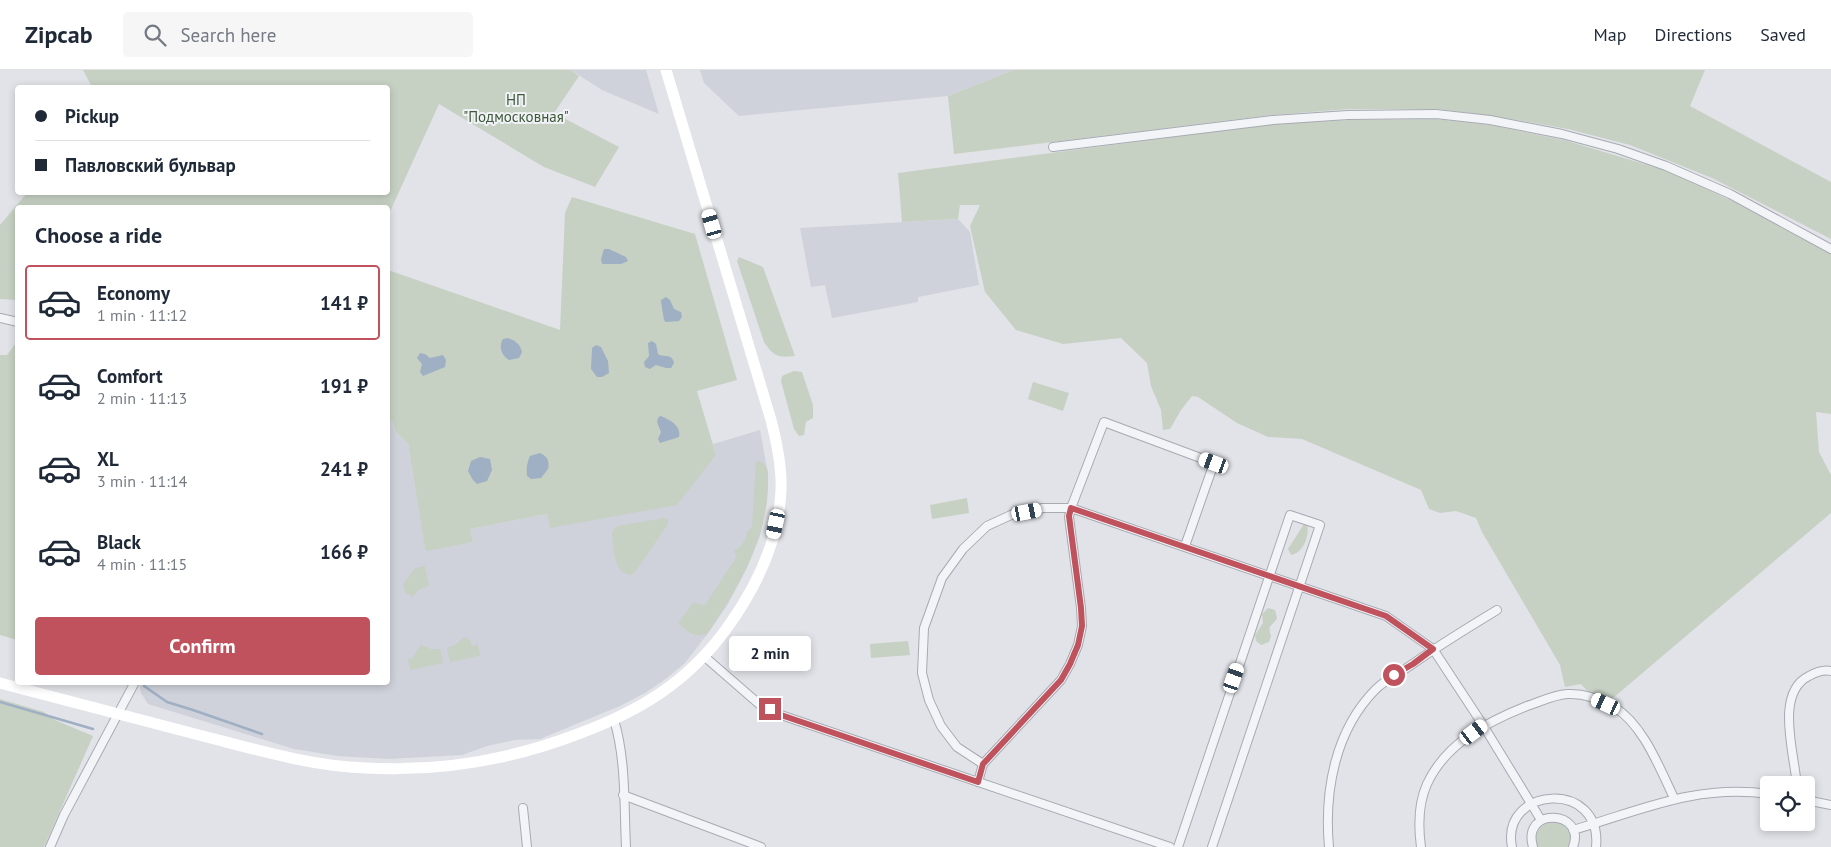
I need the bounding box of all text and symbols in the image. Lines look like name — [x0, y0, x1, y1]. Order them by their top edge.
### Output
search box — [123, 12, 473, 57]
text: Zipcab — [25, 19, 93, 50]
icon: search — [141, 21, 169, 49]
text: Search here — [181, 23, 276, 47]
text: Map — [1594, 23, 1626, 46]
text: Directions — [1654, 23, 1732, 46]
text: Saved — [1760, 23, 1806, 46]
park label: НП "Подмосковная" — [463, 90, 569, 126]
text: Pickup — [65, 104, 119, 128]
text: Павловский бульвар — [65, 153, 236, 177]
car — [700, 208, 723, 240]
text: Choose a ride — [35, 221, 162, 249]
icon: car — [37, 280, 82, 325]
text: Economy — [97, 281, 170, 305]
text: 141 ₽ — [320, 291, 368, 315]
text: 1 min · 11:12 — [97, 305, 187, 325]
icon: car — [37, 363, 82, 408]
text: Comfort — [97, 364, 163, 388]
text: 191 ₽ — [320, 374, 368, 398]
text: 2 min · 11:13 — [97, 388, 187, 408]
icon: car — [37, 446, 82, 491]
text: XL — [97, 447, 119, 471]
car — [1197, 451, 1230, 475]
text: 241 ₽ — [320, 457, 368, 481]
text: 3 min · 11:14 — [97, 471, 187, 491]
car — [1010, 502, 1043, 522]
car — [765, 508, 786, 540]
icon: car — [37, 529, 82, 574]
text: Black — [97, 530, 141, 554]
text: 166 ₽ — [320, 540, 368, 564]
text: 4 min · 11:15 — [97, 554, 187, 574]
button: Confirm — [35, 617, 370, 675]
callout: 2 min — [729, 636, 811, 672]
text: 2 min — [750, 643, 790, 663]
car — [1222, 661, 1245, 695]
route start — [1383, 664, 1405, 686]
car — [1589, 691, 1622, 717]
route end — [759, 698, 781, 720]
car — [1457, 717, 1490, 747]
map controls — [1760, 776, 1815, 831]
button: locate — [1760, 776, 1815, 831]

